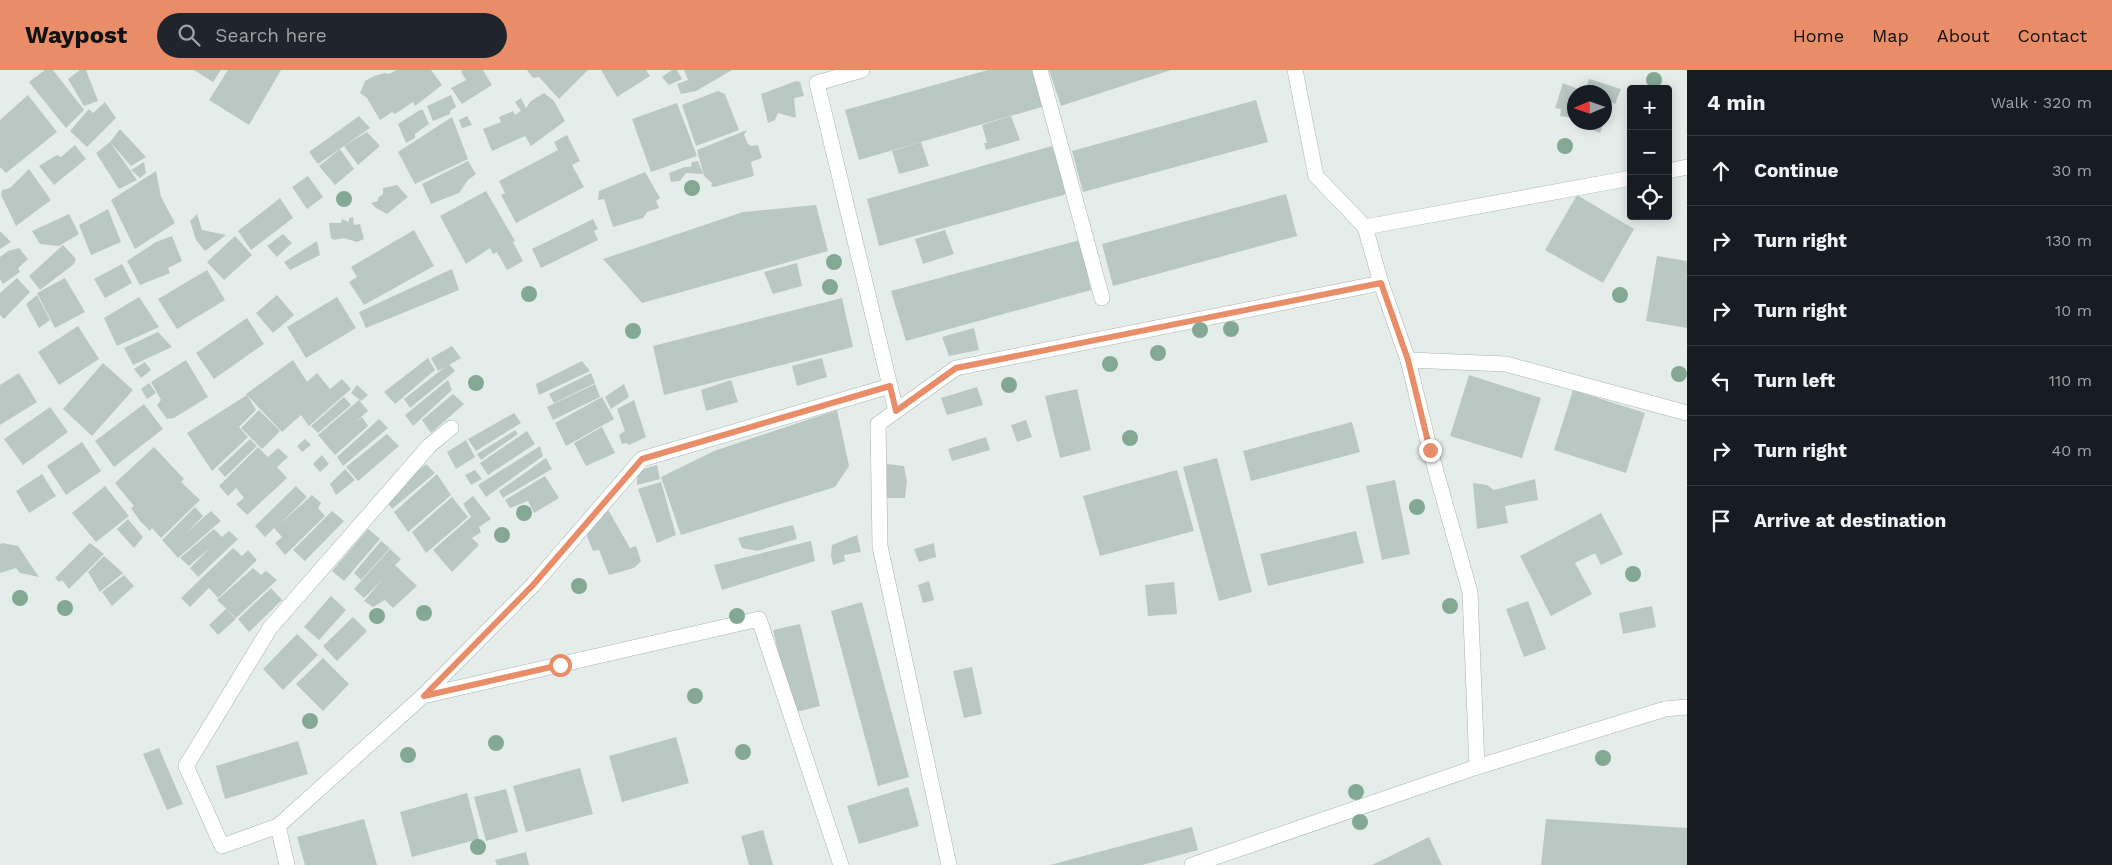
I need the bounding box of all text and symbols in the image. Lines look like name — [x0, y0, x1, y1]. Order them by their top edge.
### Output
search box — [157, 13, 507, 58]
text: Waypost — [25, 21, 127, 49]
icon: search — [175, 21, 203, 49]
text: Search here — [215, 24, 327, 47]
text: Home — [1793, 25, 1844, 46]
text: Map — [1872, 25, 1909, 46]
text: About — [1937, 25, 1989, 46]
text: Contact — [2017, 25, 2087, 46]
north arrow — [1567, 85, 1612, 130]
map controls — [1627, 85, 1672, 220]
button: + — [1627, 85, 1672, 130]
text: 4 min — [1707, 90, 1765, 115]
text: Walk · 320 m — [1991, 93, 2092, 112]
button: − — [1627, 130, 1672, 175]
icon: ahead — [1707, 157, 1735, 185]
text: Continue — [1754, 159, 1838, 182]
text: 30 m — [2052, 161, 2092, 180]
button: locate — [1627, 175, 1672, 220]
icon: right — [1707, 227, 1735, 255]
text: Turn right — [1754, 229, 1847, 252]
text: 130 m — [2046, 231, 2092, 250]
icon: right — [1707, 297, 1735, 325]
text: Turn right — [1754, 299, 1847, 322]
text: 10 m — [2055, 301, 2092, 320]
icon: left — [1707, 367, 1735, 395]
text: Turn left — [1754, 369, 1835, 392]
text: 110 m — [2049, 371, 2092, 390]
icon: right — [1707, 437, 1735, 465]
route end — [1419, 439, 1442, 462]
text: Turn right — [1754, 439, 1847, 462]
text: 40 m — [2052, 441, 2092, 460]
icon: arrive — [1707, 507, 1735, 535]
text: Arrive at destination — [1754, 509, 1946, 532]
route start — [549, 654, 572, 677]

